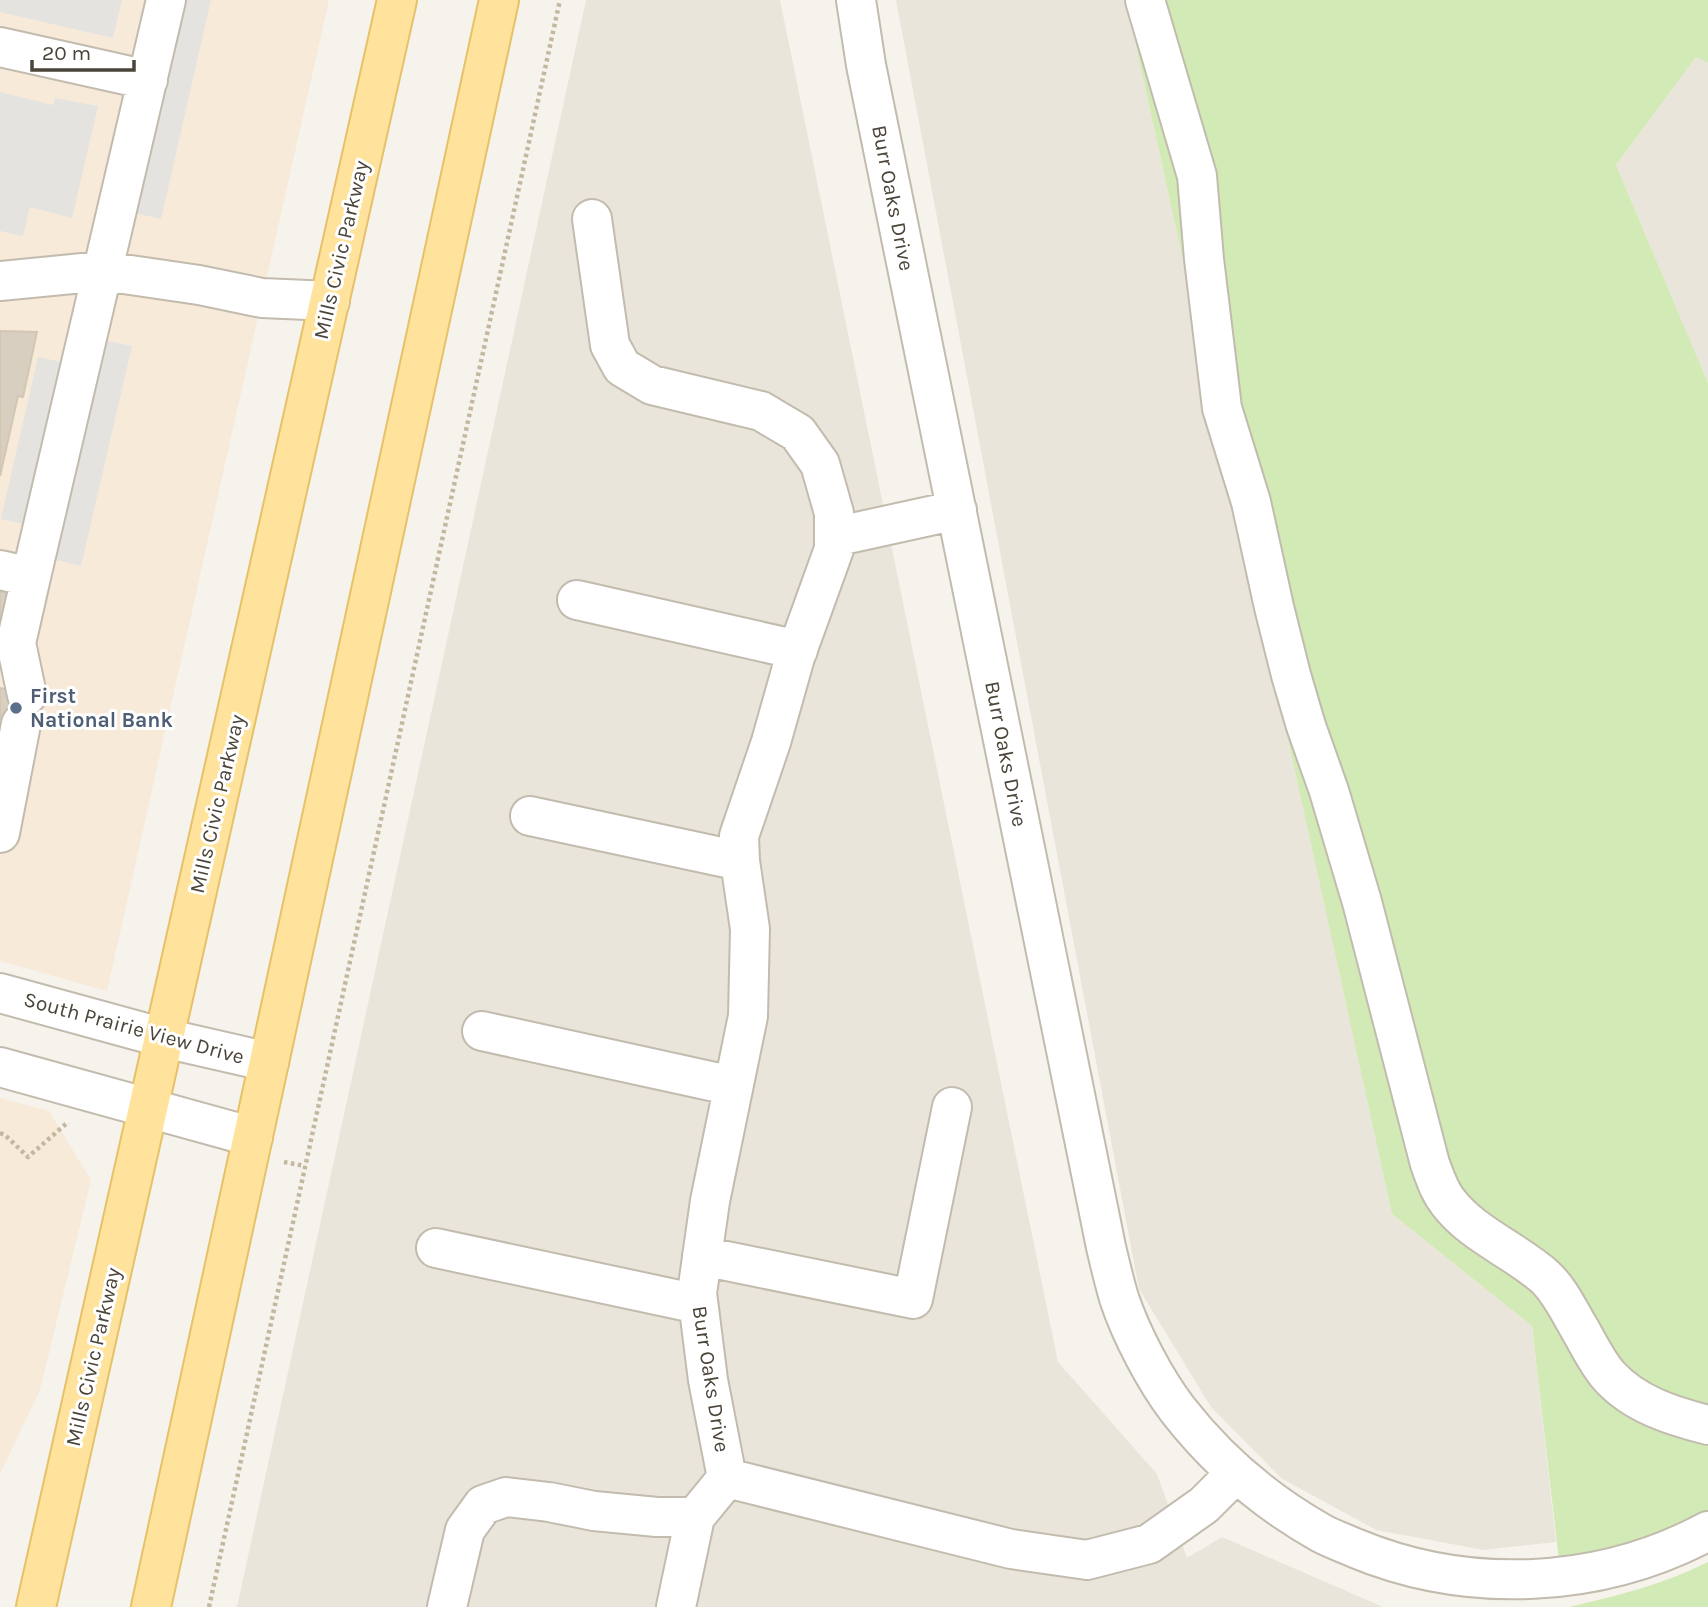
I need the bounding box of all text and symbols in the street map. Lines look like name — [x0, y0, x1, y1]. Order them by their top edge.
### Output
scale bar — [32, 28, 133, 72]
text: 20 m — [42, 41, 91, 65]
street label: Burr Oaks Drive — [867, 123, 919, 273]
street label: Mills Civic Parkway — [309, 158, 373, 342]
street label: Burr Oaks Drive — [980, 679, 1032, 829]
place label: First National Bank — [30, 684, 173, 732]
marker: First National Bank — [8, 700, 24, 716]
street label: Mills Civic Parkway — [185, 712, 249, 896]
street label: South Prairie View Drive — [21, 987, 247, 1069]
street label: Mills Civic Parkway — [61, 1265, 125, 1449]
street label: Burr Oaks Drive — [688, 1304, 734, 1454]

